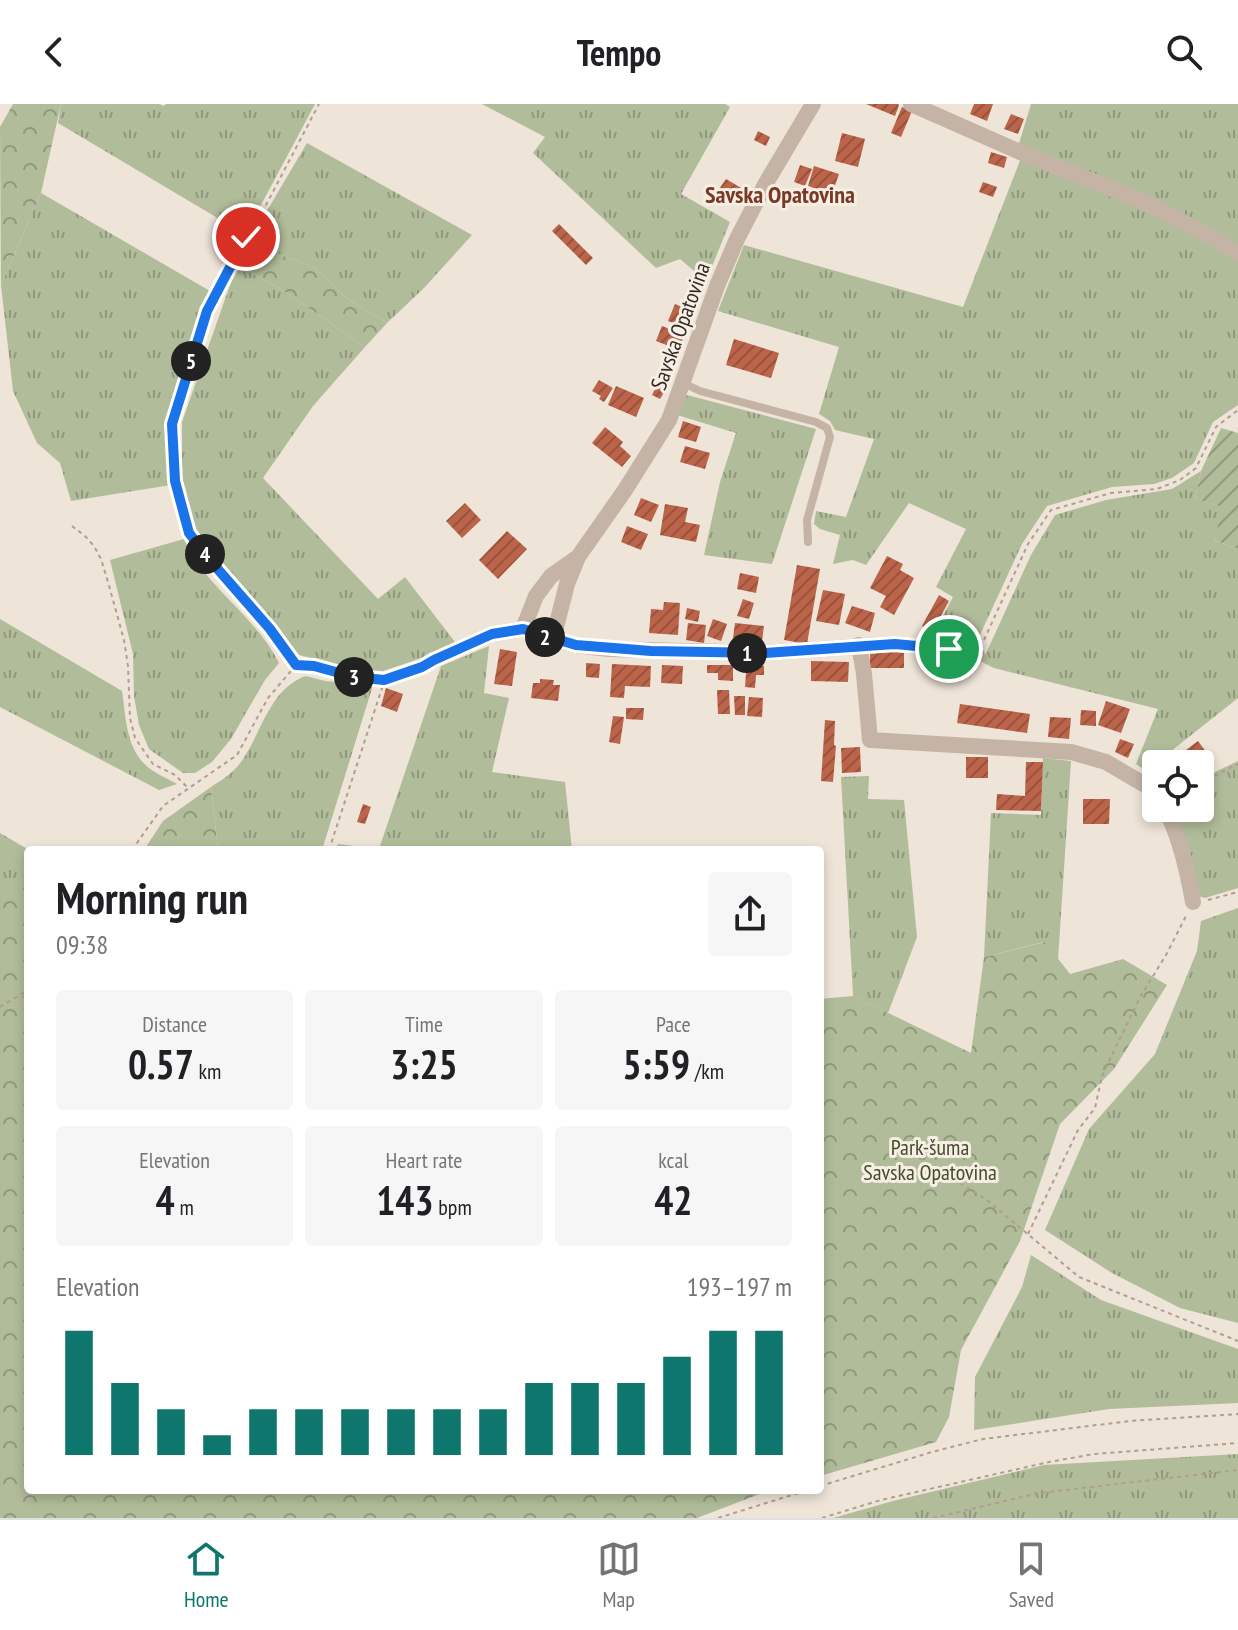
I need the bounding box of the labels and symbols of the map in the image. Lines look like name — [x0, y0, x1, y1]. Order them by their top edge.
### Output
district label: Savska Opatovina — [705, 179, 855, 210]
pin — [212, 203, 280, 271]
street label: Savska Opatovina — [644, 258, 716, 394]
pin: 5 — [171, 341, 211, 381]
pin: 4 — [185, 534, 225, 574]
pin — [915, 615, 983, 683]
pin: 2 — [525, 617, 565, 657]
pin: 1 — [727, 633, 767, 673]
pin: 3 — [334, 657, 374, 697]
park label: Park-šuma Savska Opatovina — [863, 1133, 997, 1186]

